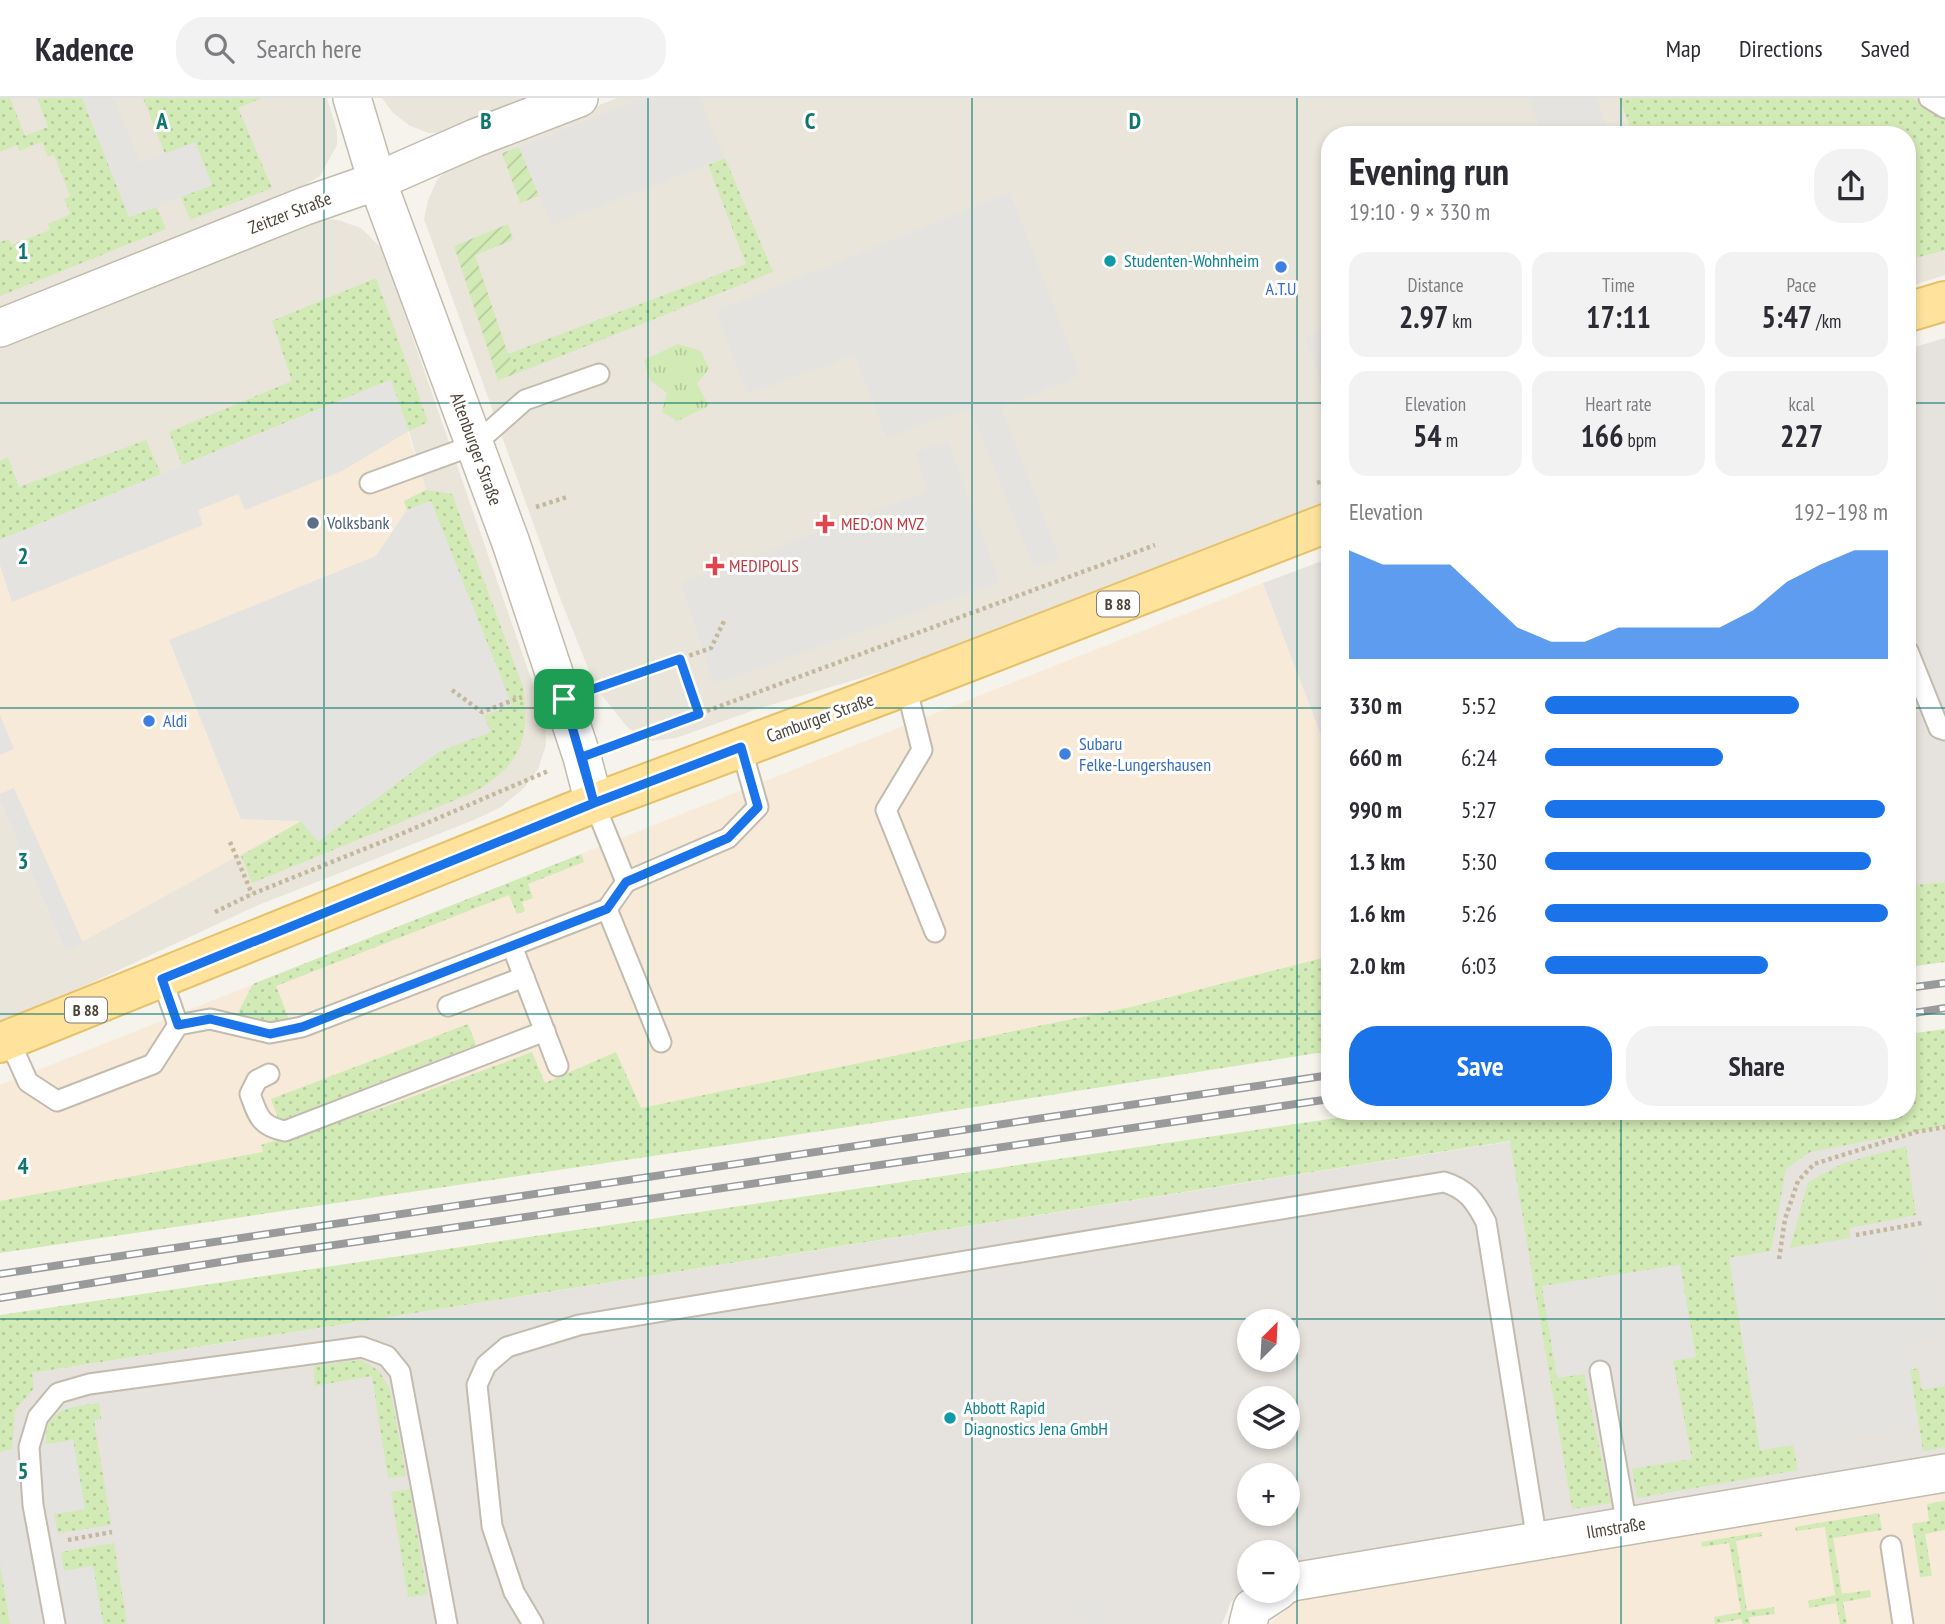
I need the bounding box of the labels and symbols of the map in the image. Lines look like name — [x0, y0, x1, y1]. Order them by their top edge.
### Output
text: A — [155, 106, 168, 135]
text: B — [480, 106, 492, 135]
text: C — [805, 106, 816, 135]
text: D — [1129, 106, 1141, 135]
street label: Zeitzer Straße — [245, 186, 335, 239]
text: 1 — [18, 236, 29, 265]
place label: Studenten-Wohnheim — [1124, 249, 1259, 272]
marker: Studenten-Wohnheim — [1102, 253, 1118, 269]
marker: A.T.U — [1273, 259, 1289, 275]
place label: A.T.U — [1266, 277, 1296, 300]
street label: Altenburger Straße — [445, 389, 508, 508]
place label: Volksbank — [326, 511, 389, 534]
place label: MED:ON MVZ — [841, 512, 924, 535]
marker: MED:ON MVZ — [815, 514, 835, 534]
marker: Volksbank — [305, 515, 321, 531]
text: 2 — [18, 541, 29, 570]
place label: MEDIPOLIS — [729, 554, 799, 577]
marker: MEDIPOLIS — [707, 558, 723, 574]
road number: B 88 — [1097, 592, 1139, 617]
pin — [534, 669, 594, 729]
street label: Camburger Straße — [763, 687, 877, 748]
place label: Aldi — [163, 709, 187, 732]
marker: Aldi — [141, 713, 157, 729]
place label: Subaru Felke-Lungershausen — [1079, 732, 1211, 776]
marker: Subaru Felke-Lungershausen — [1057, 746, 1073, 762]
text: 3 — [18, 846, 29, 875]
road number: B 88 — [65, 998, 107, 1022]
text: 4 — [18, 1151, 29, 1180]
north arrow — [1237, 1309, 1300, 1372]
place label: Abbott Rapid Diagnostics Jena GmbH — [964, 1396, 1108, 1440]
marker: Abbott Rapid Diagnostics Jena GmbH — [942, 1410, 958, 1426]
text: 5 — [18, 1456, 29, 1485]
street label: Ilmstraße — [1585, 1511, 1647, 1544]

